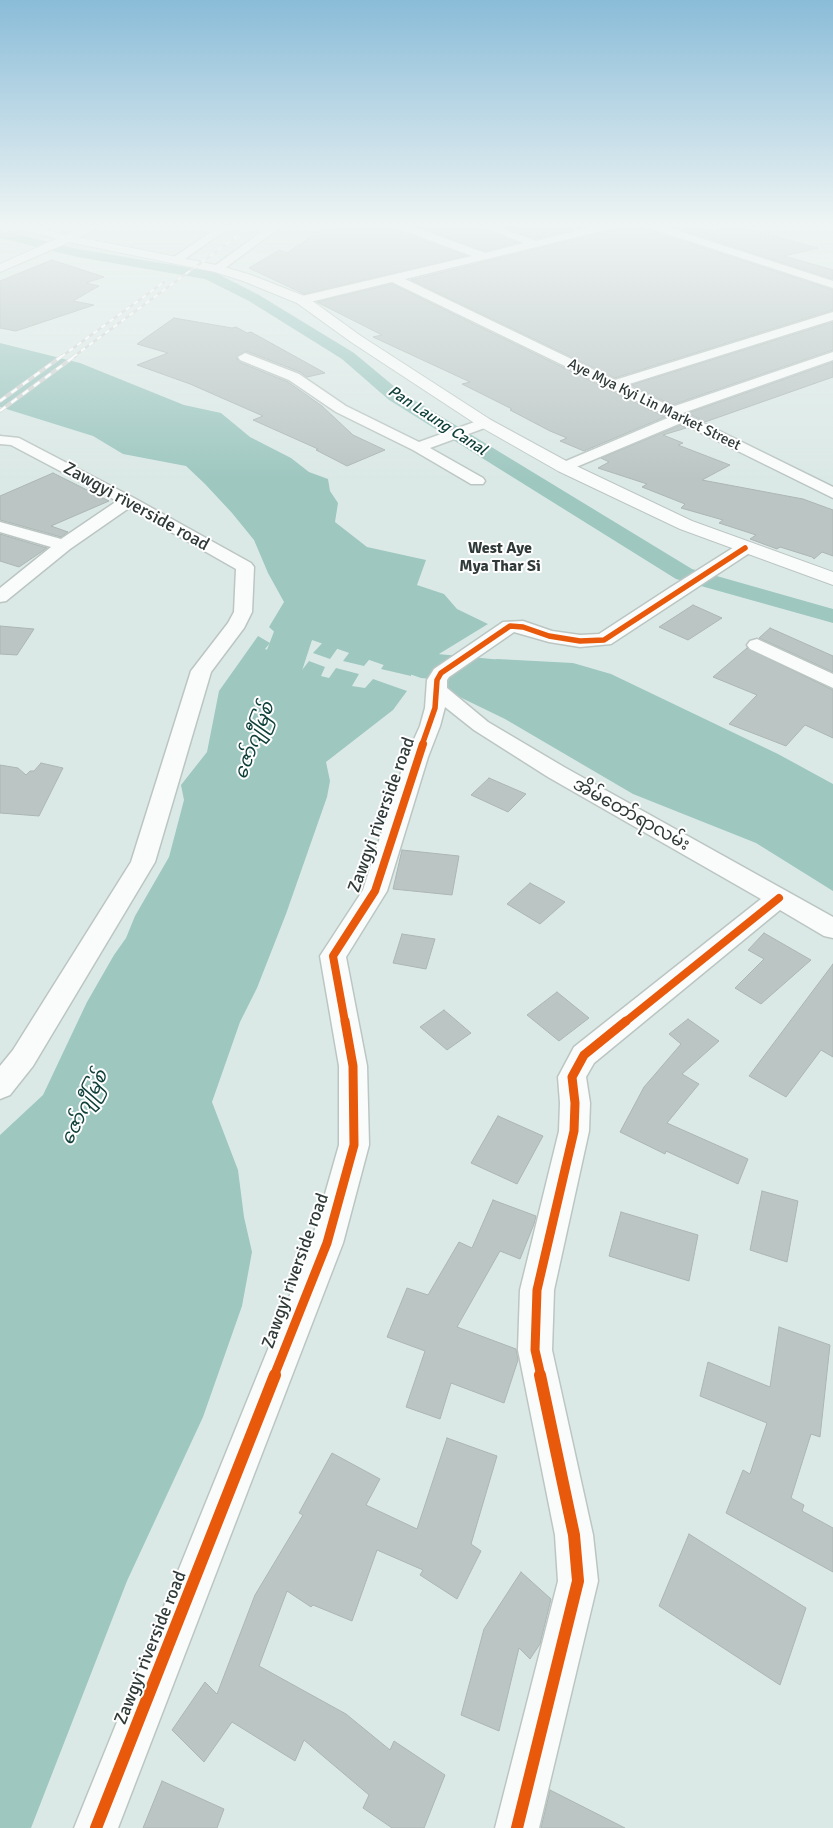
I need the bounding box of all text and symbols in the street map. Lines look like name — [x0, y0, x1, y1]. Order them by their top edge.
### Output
street label: Aye Mya Kyi Lin Market Street — [565, 355, 743, 455]
water label: Pan Laung Canal — [384, 382, 490, 460]
street label: Zawgyi riverside road — [59, 458, 213, 556]
district label: West Aye Mya Thar Si — [459, 539, 541, 577]
water label: ဇော်ဂျီမြစ် — [230, 699, 280, 783]
street label: Zawgyi riverside road — [344, 735, 420, 895]
street label: အိမ်တော်ရာလမ်း — [569, 774, 693, 856]
water label: ဇော်ဂျီမြစ် — [56, 1067, 114, 1149]
street label: Zawgyi riverside road — [258, 1191, 334, 1351]
street label: Zawgyi riverside road — [110, 1568, 192, 1728]

